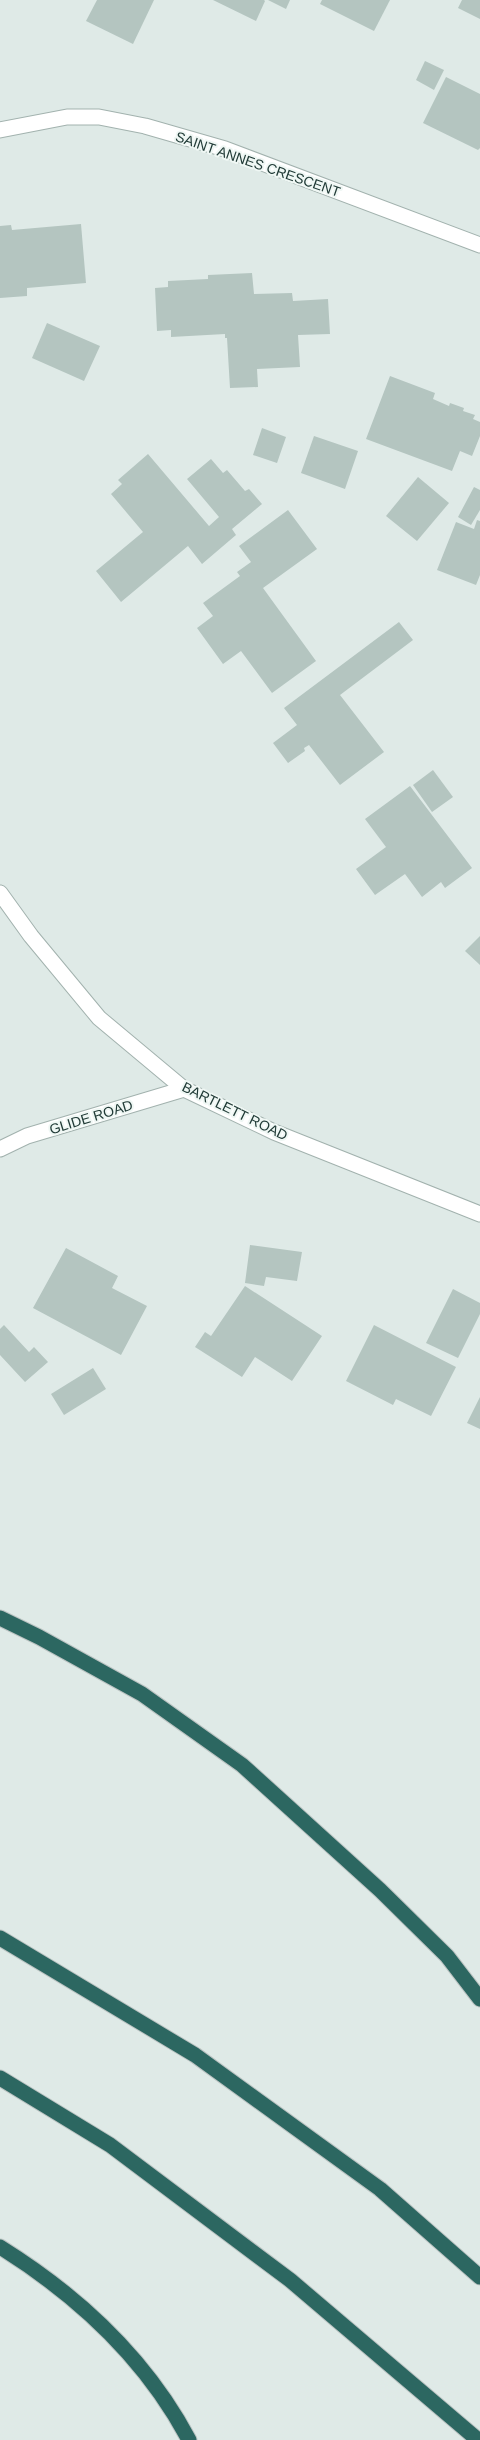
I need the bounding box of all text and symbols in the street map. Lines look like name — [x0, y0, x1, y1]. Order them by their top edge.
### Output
street label: SAINT ANNES CRESCENT — [173, 128, 343, 200]
street label: BARTLETT ROAD — [180, 1079, 290, 1143]
street label: GLIDE ROAD — [47, 1097, 135, 1137]

